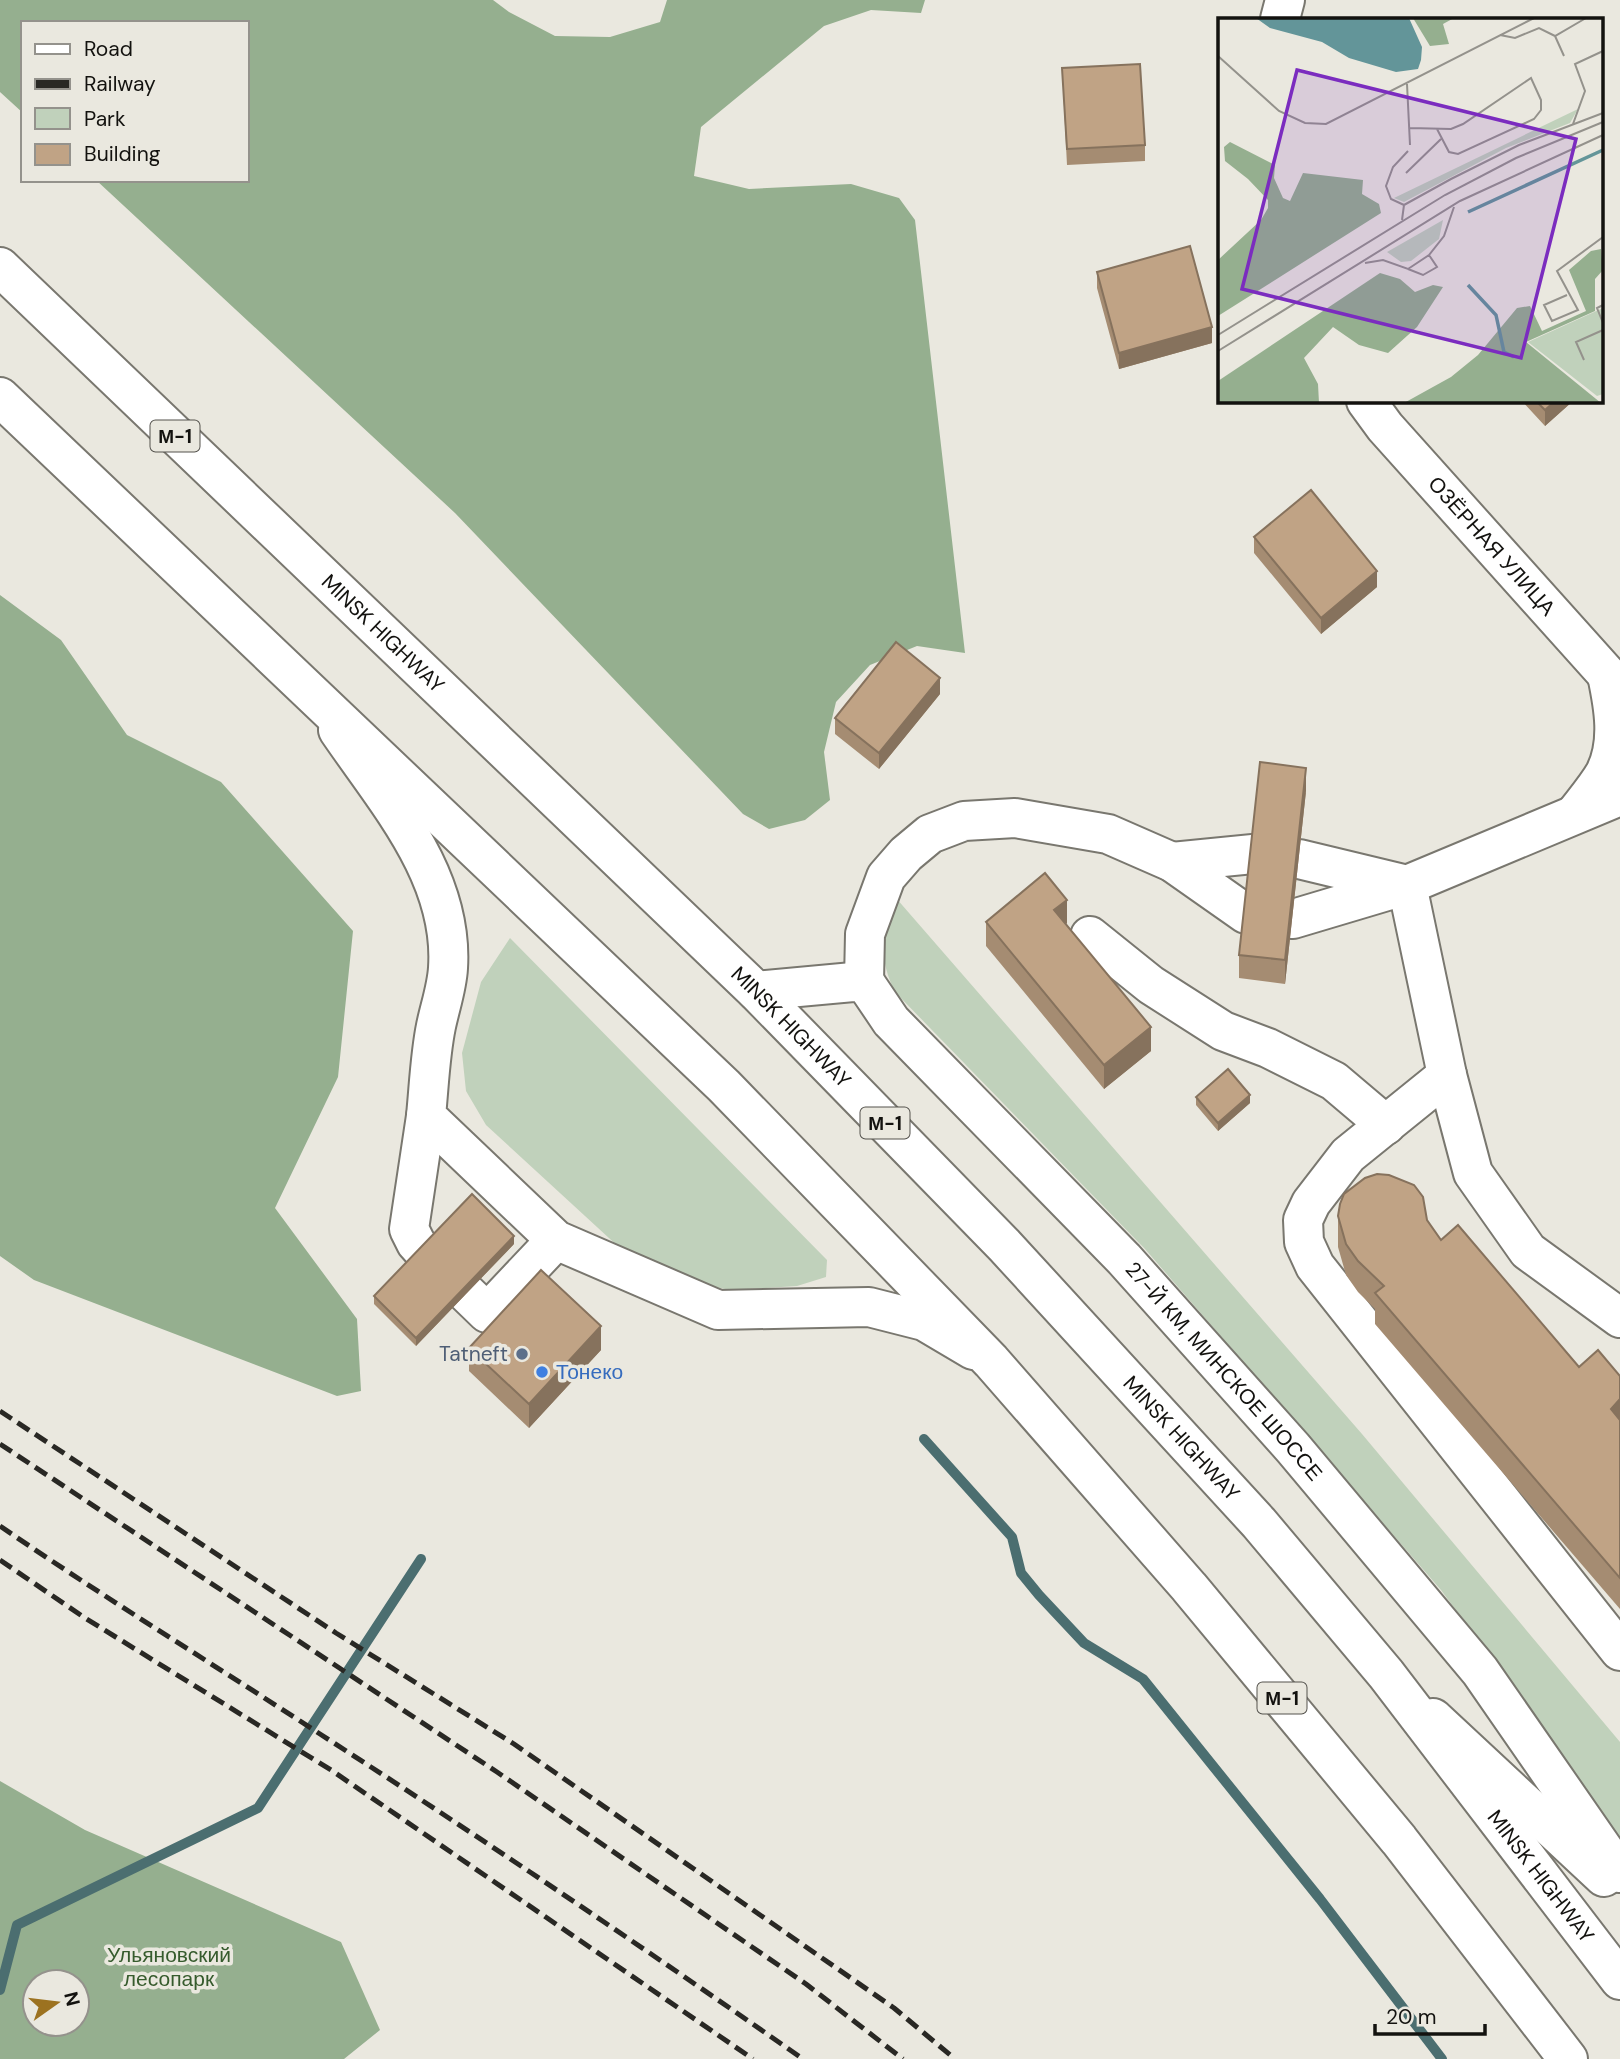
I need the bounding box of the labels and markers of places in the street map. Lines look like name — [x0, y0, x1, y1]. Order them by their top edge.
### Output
place label: Tatneft — [439, 1340, 508, 1368]
marker: Tatneft — [514, 1346, 530, 1362]
place label: Тонеко — [556, 1358, 623, 1386]
marker: Тонеко — [534, 1364, 550, 1380]

